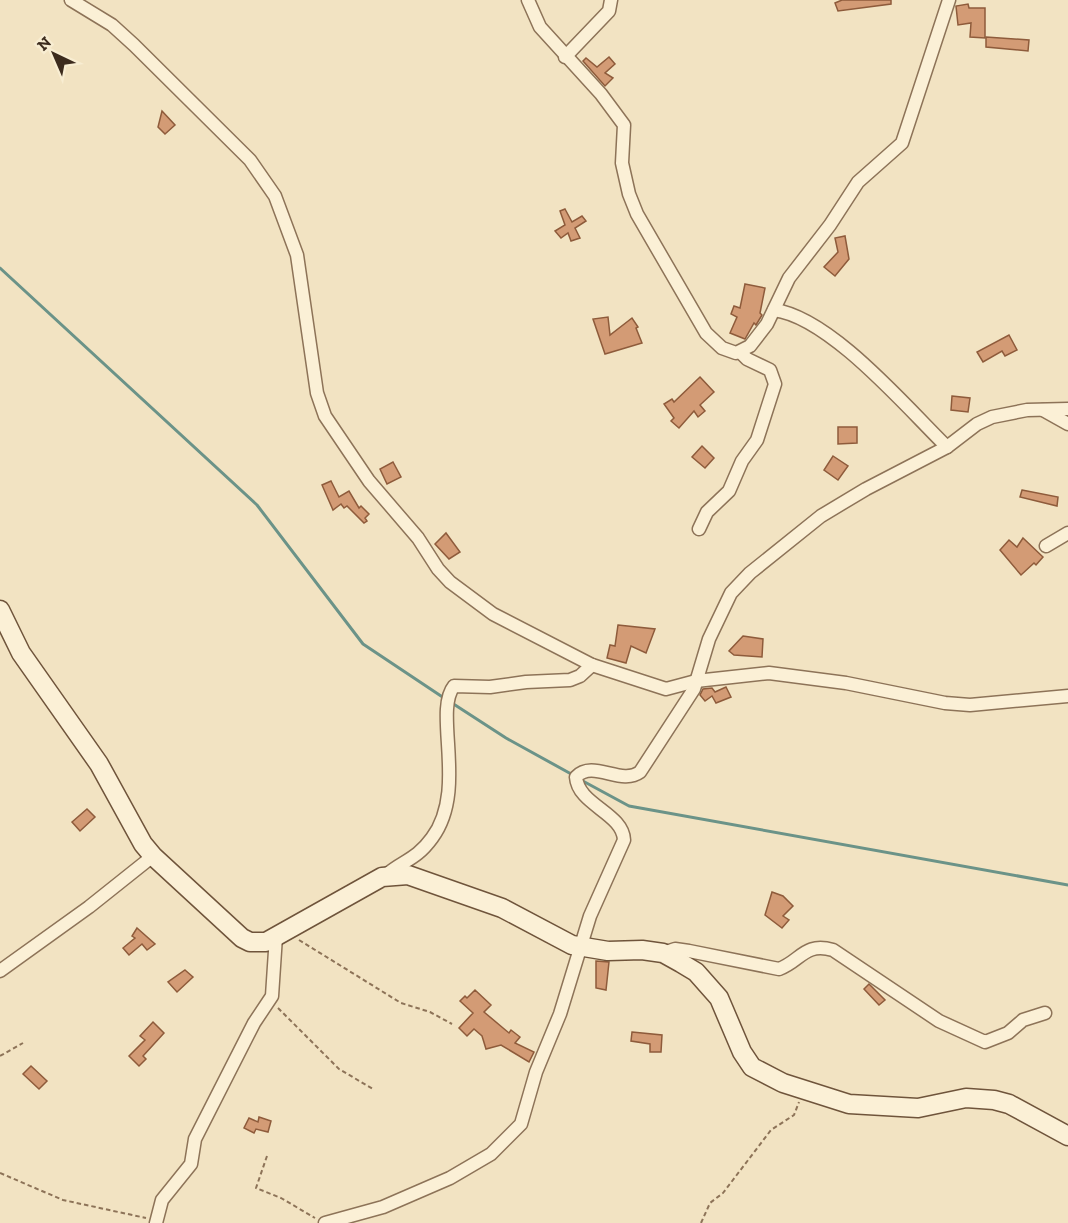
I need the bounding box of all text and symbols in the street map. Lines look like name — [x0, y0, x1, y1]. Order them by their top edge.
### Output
north arrow — [24, 24, 84, 84]
text: N — [33, 33, 55, 55]

